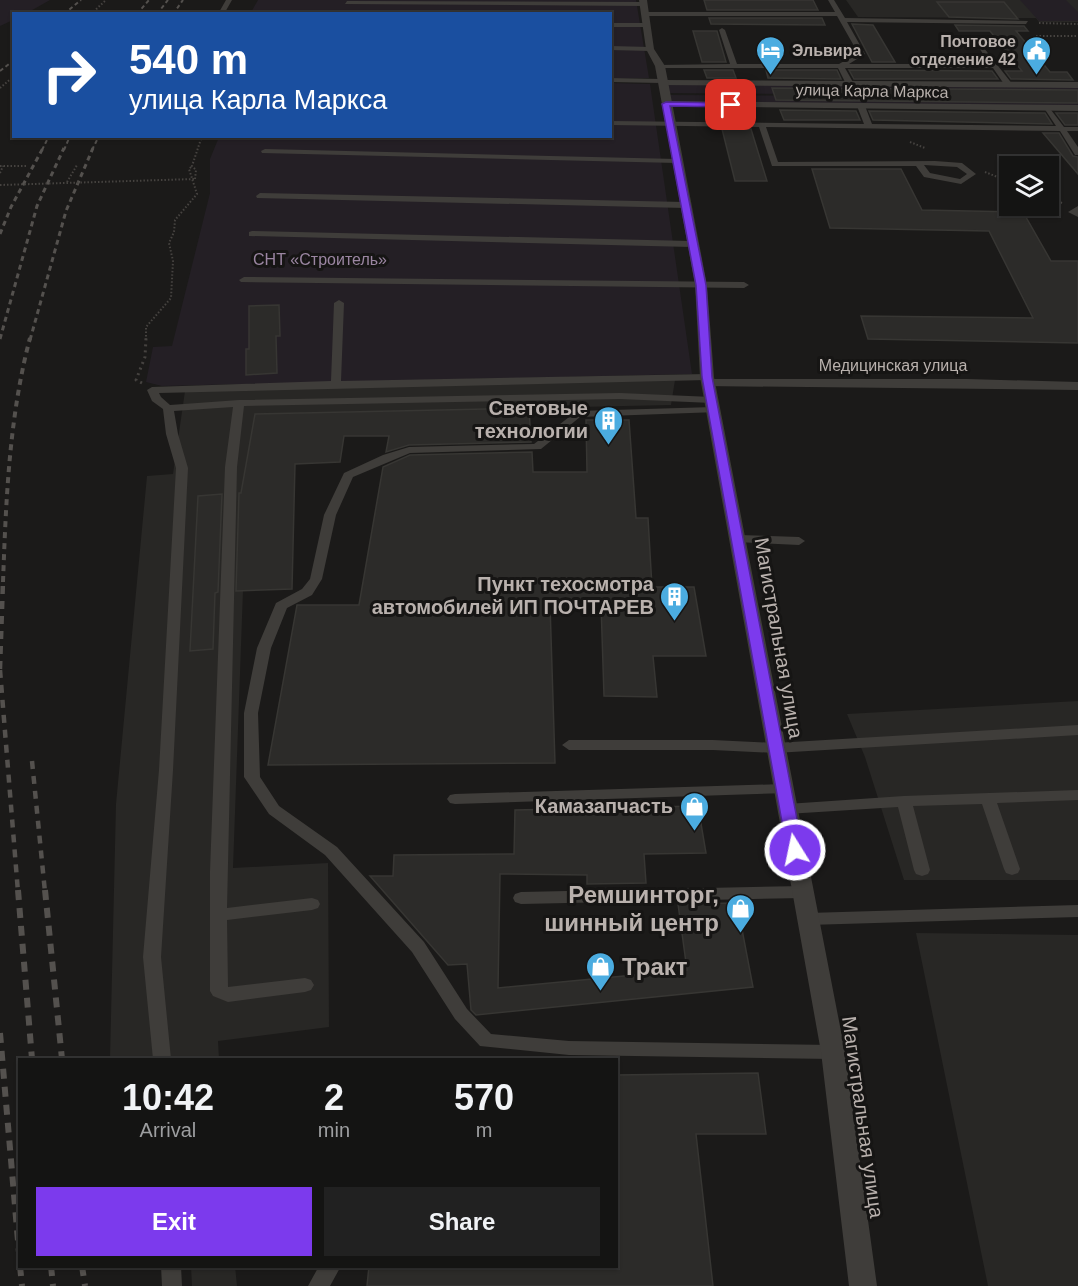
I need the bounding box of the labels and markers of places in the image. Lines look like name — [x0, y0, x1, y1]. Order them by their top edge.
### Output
place label: Почтовое отделение 42 — [910, 33, 1016, 68]
hotel icon: Эльвира — [755, 34, 787, 76]
public building icon: Почтовое отделение 42 — [1021, 34, 1053, 76]
place label: Эльвира — [792, 42, 861, 59]
pin — [705, 79, 756, 130]
place label: Световые технологии — [475, 397, 588, 442]
building icon: Световые технологии — [593, 404, 625, 446]
place label: Пункт техосмотра автомобилей ИП ПОЧТАРЕВ — [372, 573, 655, 618]
building icon: Пункт техосмотра автомобилей ИП ПОЧТАРЕВ — [659, 580, 691, 622]
shop icon: Камазапчасть — [678, 790, 710, 832]
place label: Камазапчасть — [535, 795, 673, 817]
place label: Ремшинторг, шинный центр — [544, 881, 719, 936]
shop icon: Ремшинторг, шинный центр — [724, 892, 756, 934]
shop icon: Тракт — [585, 950, 617, 992]
place label: Тракт — [622, 953, 688, 980]

